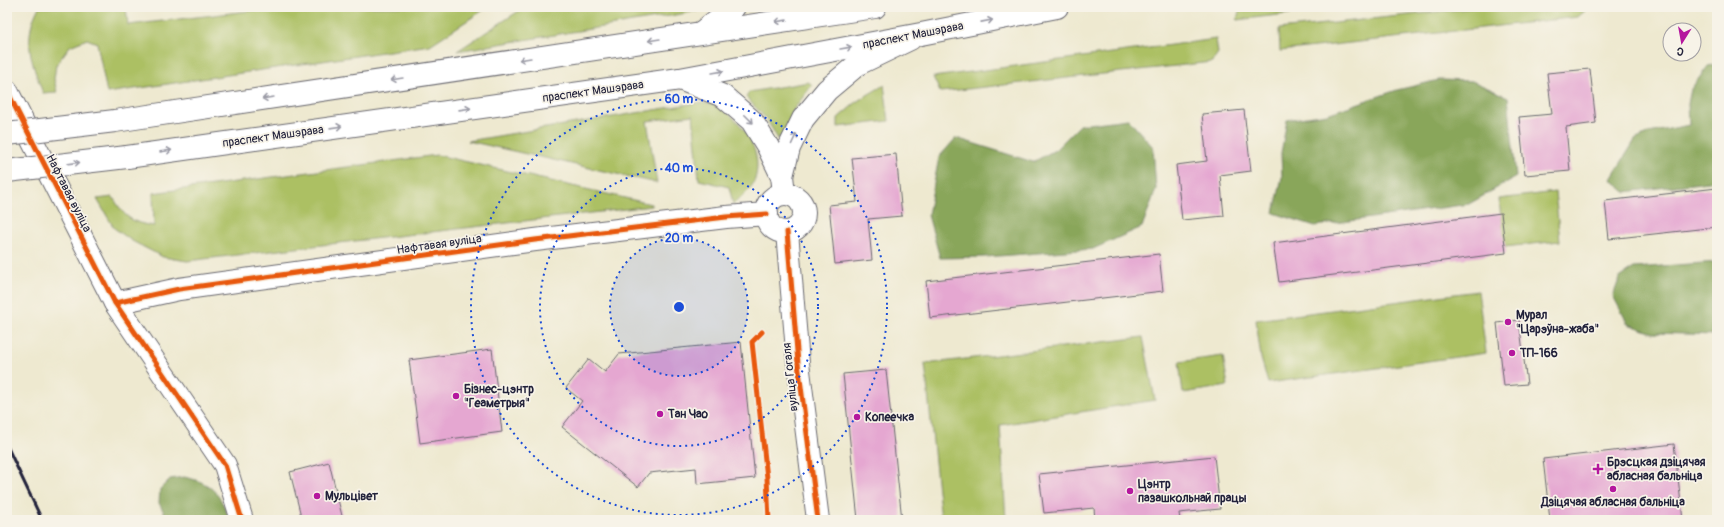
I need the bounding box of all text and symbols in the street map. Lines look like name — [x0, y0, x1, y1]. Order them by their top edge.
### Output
one-way arrow — [775, 17, 788, 25]
one-way arrow — [980, 17, 993, 25]
street label: праспект Машэрава — [862, 18, 965, 53]
north arrow — [1662, 22, 1702, 62]
one-way arrow — [648, 36, 661, 44]
one-way arrow — [839, 44, 852, 52]
text: С — [1675, 44, 1685, 58]
one-way arrow — [519, 55, 532, 63]
one-way arrow — [711, 67, 724, 75]
one-way arrow — [391, 75, 404, 83]
street label: праспект Машэрава — [541, 77, 645, 106]
text: 60 m — [665, 92, 694, 107]
one-way arrow — [262, 94, 275, 102]
one-way arrow — [458, 105, 471, 113]
one-way arrow — [744, 114, 754, 124]
street label: праспект Машэрава — [221, 122, 325, 151]
one-way arrow — [329, 123, 342, 131]
one-way arrow — [791, 133, 798, 145]
one-way arrow — [159, 147, 172, 155]
street label: Нафтавая вуліца — [42, 152, 95, 235]
one-way arrow — [67, 160, 80, 167]
text: 40 m — [664, 161, 694, 176]
street label: Нафтавая вуліца — [396, 231, 483, 258]
text: 20 m — [665, 231, 693, 246]
centre of rings — [672, 300, 686, 314]
place label: Мурал "Царэўна-жаба" — [1516, 308, 1599, 337]
marker: Мурал "Царэўна-жаба" — [1503, 317, 1513, 327]
street label: вуліца Гогаля — [779, 342, 802, 412]
place label: ТП-166 — [1519, 346, 1558, 361]
marker: ТП-166 — [1507, 348, 1517, 358]
place label: Бізнес-цэнтр "Геаметрыя" — [464, 382, 534, 411]
marker: Бізнес-цэнтр "Геаметрыя" — [451, 391, 461, 401]
place label: Тан Чао — [667, 407, 709, 422]
marker: Тан Чао — [655, 409, 665, 419]
place label: Копеечка — [865, 410, 915, 425]
marker: Копеечка — [852, 412, 862, 422]
place label: Брэсцкая дзіцячая абласная бальніца — [1607, 455, 1706, 484]
marker: Брэсцкая дзіцячая абласная бальніца — [1592, 463, 1604, 475]
place label: Цэнтр пазашкольнай працы — [1138, 477, 1247, 506]
marker: Дзіцячая абласная бальніца — [1608, 484, 1618, 494]
marker: Цэнтр пазашкольнай працы — [1125, 486, 1135, 496]
place label: Мульцівет — [325, 489, 379, 504]
marker: Мульцівет — [312, 491, 322, 501]
place label: Дзіцячая абласная бальніца — [1540, 495, 1685, 510]

